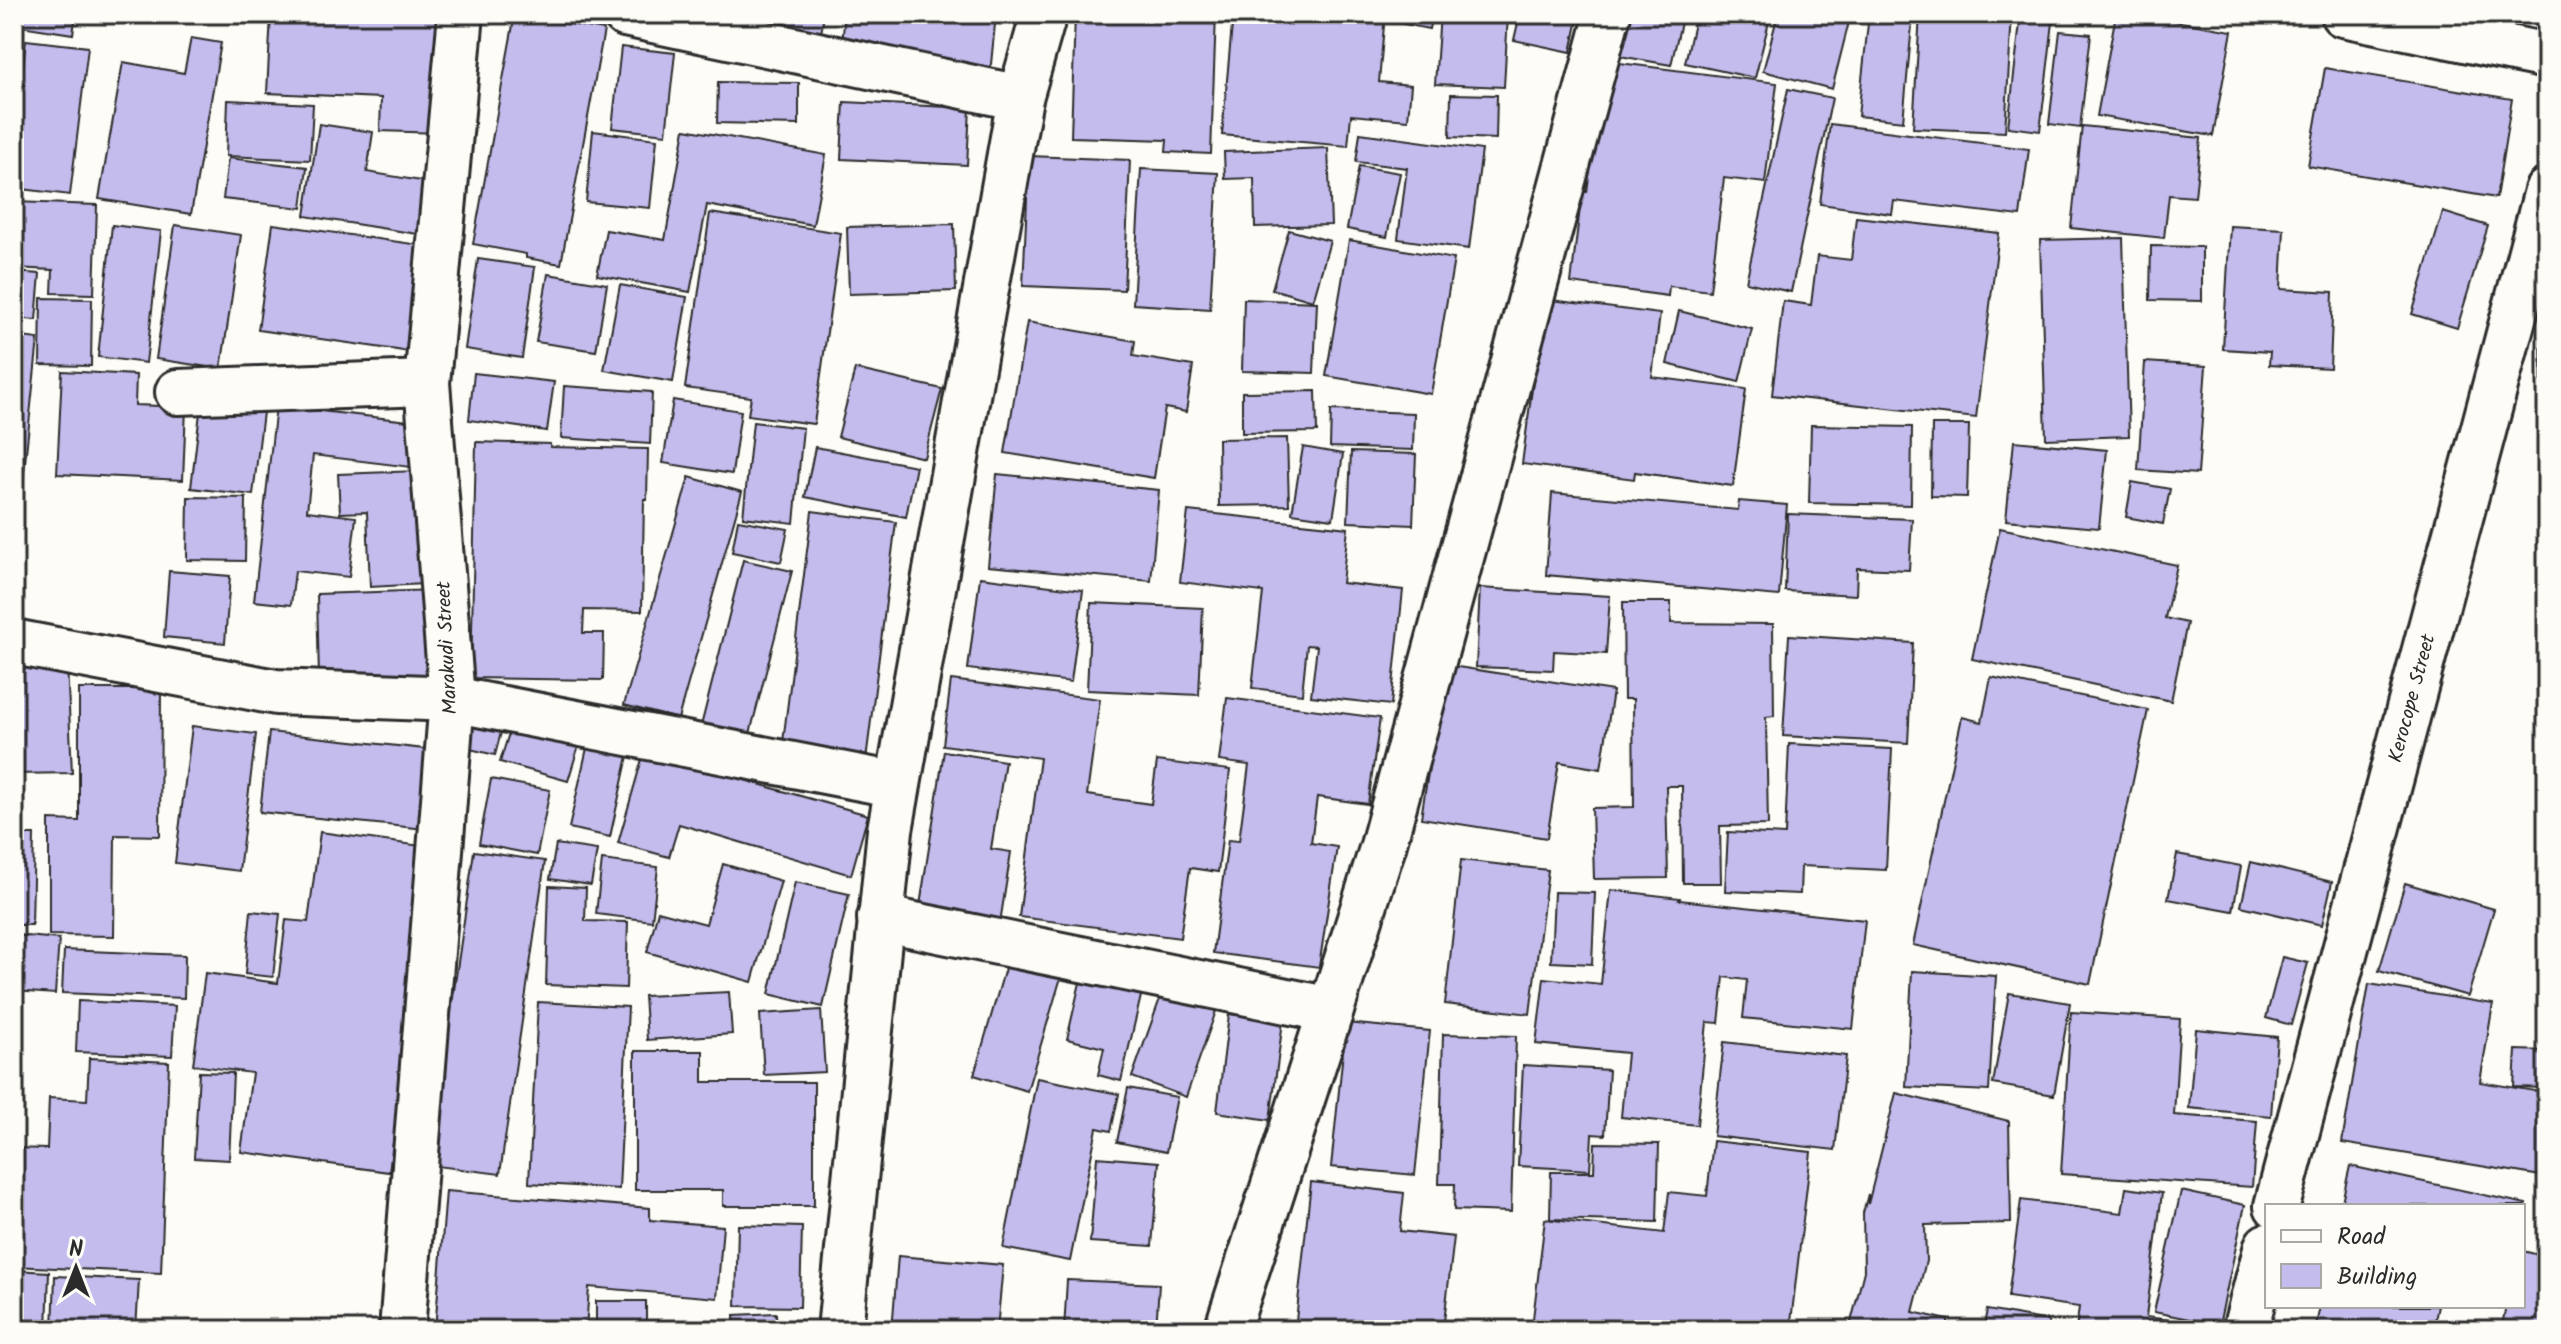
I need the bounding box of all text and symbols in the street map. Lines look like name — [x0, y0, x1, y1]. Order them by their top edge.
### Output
street label: Marakudi Street — [429, 580, 467, 715]
street label: Kerocope Street — [2380, 630, 2446, 766]
legend — [2265, 1204, 2525, 1308]
text: Road — [2337, 1218, 2386, 1257]
north arrow — [36, 1228, 116, 1308]
text: N — [69, 1233, 83, 1268]
text: Building — [2337, 1258, 2417, 1297]

